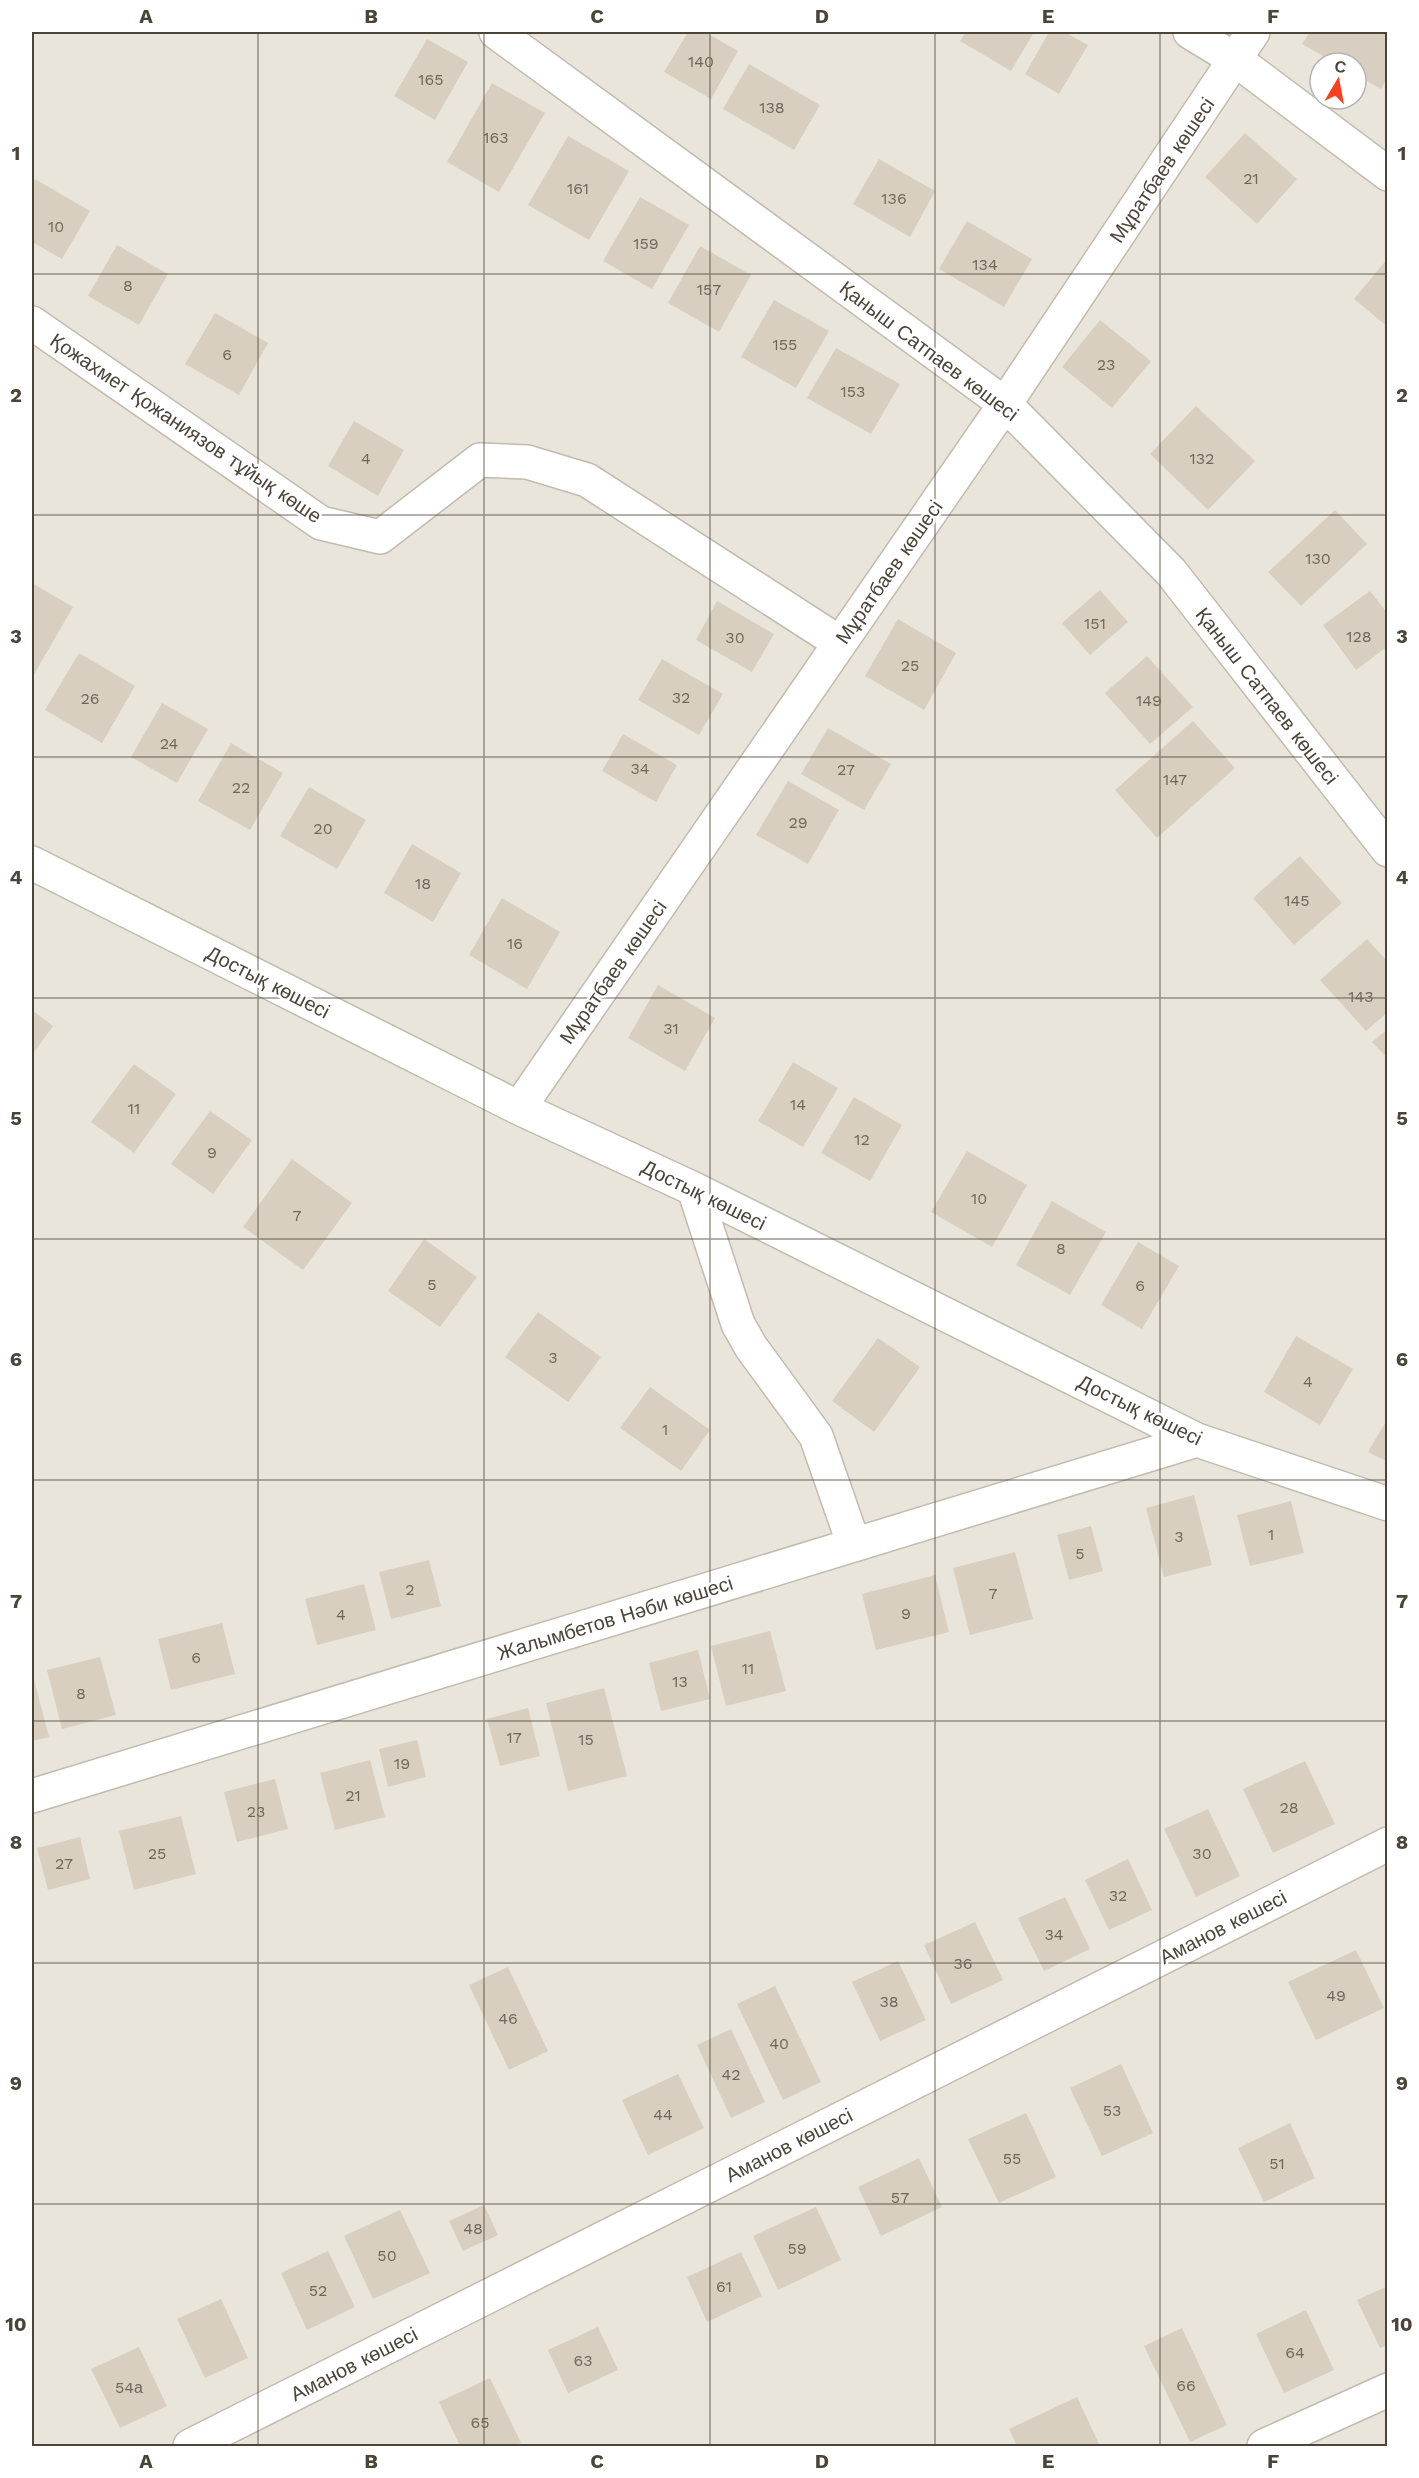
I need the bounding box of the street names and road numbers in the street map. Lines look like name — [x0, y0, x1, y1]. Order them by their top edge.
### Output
street label: Мұратбаев көшесі — [1105, 93, 1219, 247]
street label: Қаныш Сатпаев көшесі — [835, 276, 1023, 426]
street label: Қожахмет Қожаниязов тұйық көше — [46, 328, 326, 528]
street label: Мұратбаев көшесі — [830, 496, 948, 648]
street label: Қаныш Сатпаев көшесі — [1191, 603, 1343, 789]
street label: Мұратбаев көшесі — [554, 896, 672, 1048]
street label: Достық көшесі — [202, 941, 334, 1023]
street label: Достық көшесі — [638, 1155, 770, 1235]
street label: Достық көшесі — [1074, 1370, 1206, 1450]
street label: Жалымбетов Нәби көшесі — [494, 1571, 736, 1665]
street label: Аманов көшесі — [1155, 1885, 1291, 1969]
street label: Аманов көшесі — [721, 2103, 857, 2187]
street label: Аманов көшесі — [286, 2322, 422, 2406]

